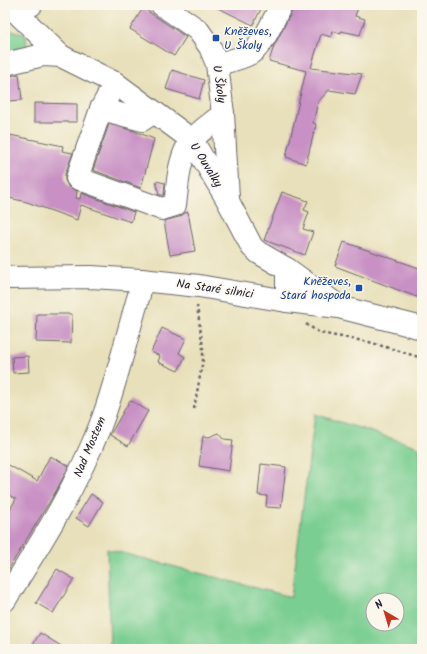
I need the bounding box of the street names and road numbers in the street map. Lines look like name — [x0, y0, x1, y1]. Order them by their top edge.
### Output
street label: U Školy — [207, 64, 231, 104]
street label: U Ouvalky — [185, 139, 227, 192]
street label: Na Staré silnici — [175, 274, 256, 304]
street label: Nad Mostem — [69, 413, 111, 480]

